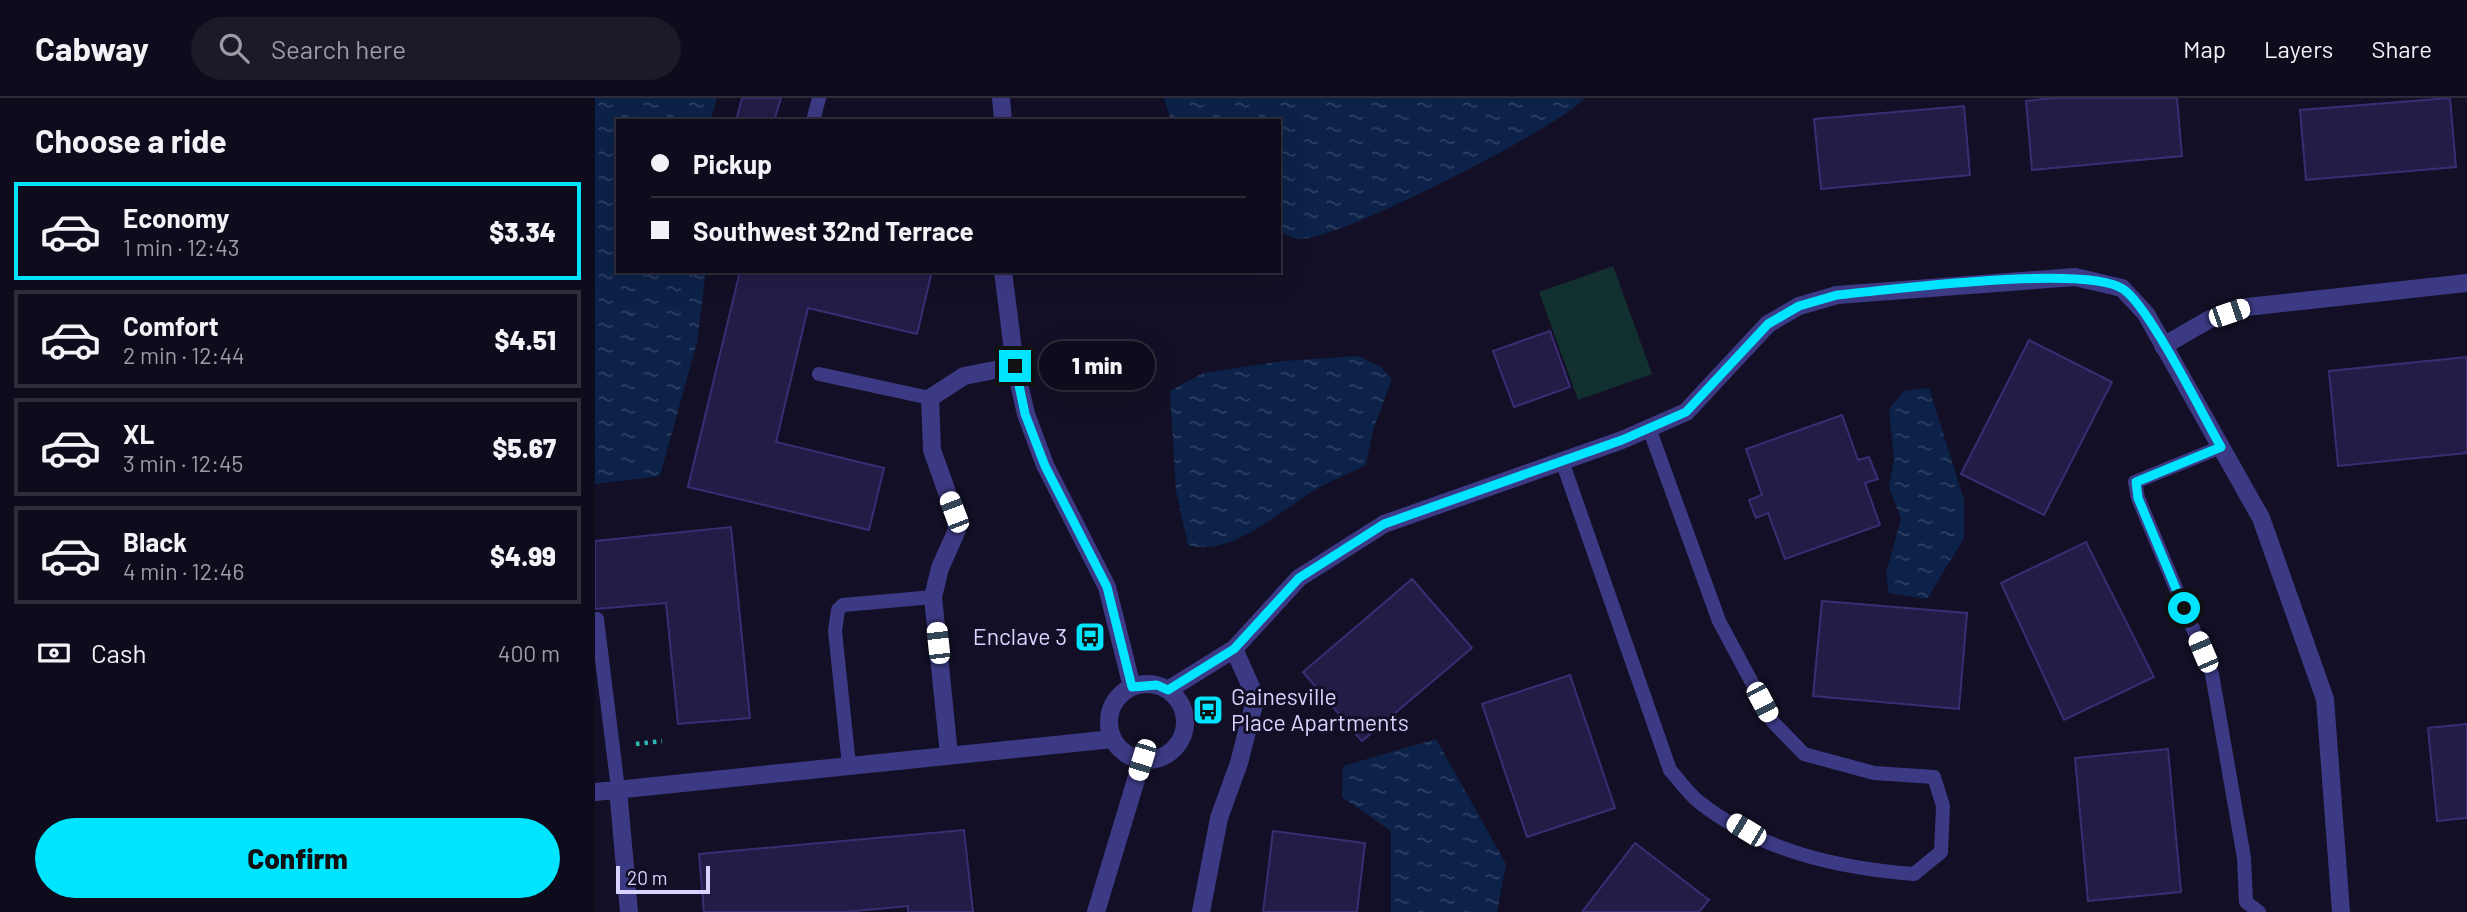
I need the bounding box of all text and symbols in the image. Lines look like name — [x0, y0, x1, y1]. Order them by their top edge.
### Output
search box — [191, 17, 681, 80]
text: Cabway — [35, 28, 149, 68]
icon: search — [215, 29, 253, 67]
text: Search here — [271, 33, 406, 64]
text: Map — [2183, 34, 2226, 63]
text: Layers — [2264, 34, 2333, 63]
text: Share — [2371, 34, 2432, 63]
text: Choose a ride — [35, 121, 227, 159]
text: Pickup — [693, 148, 772, 179]
icon: car — [39, 200, 102, 263]
text: Economy — [123, 202, 229, 233]
text: Southwest 32nd Terrace — [693, 215, 974, 246]
text: $3.34 — [489, 216, 556, 247]
text: 1 min · 12:43 — [123, 233, 240, 261]
car — [2206, 296, 2253, 330]
icon: car — [39, 308, 102, 371]
text: Comfort — [123, 310, 219, 341]
text: $4.51 — [495, 324, 556, 355]
text: 2 min · 12:44 — [123, 341, 245, 369]
callout: 1 min — [1039, 342, 1155, 390]
route end — [999, 350, 1031, 382]
text: 1 min — [1072, 351, 1122, 379]
icon: car — [39, 416, 102, 479]
text: XL — [123, 418, 154, 449]
text: $5.67 — [493, 432, 556, 463]
text: 3 min · 12:45 — [123, 449, 243, 477]
car — [937, 489, 972, 535]
icon: car — [39, 524, 102, 587]
text: Black — [123, 526, 187, 557]
text: $4.99 — [490, 540, 556, 571]
text: 4 min · 12:46 — [123, 557, 244, 585]
route start — [2168, 592, 2200, 624]
bus stop icon: Enclave 3 — [1073, 620, 1107, 654]
car — [926, 621, 951, 665]
place label: Enclave 3 — [973, 622, 1067, 650]
car — [2186, 629, 2221, 675]
icon: cash — [35, 634, 73, 672]
text: Cash — [91, 637, 146, 668]
text: 400 m — [498, 639, 560, 667]
car — [1743, 679, 1782, 725]
place label: Gainesville Place Apartments — [1231, 682, 1409, 736]
bus stop icon: Gainesville Place Apartments — [1191, 693, 1225, 727]
car — [1126, 737, 1159, 783]
car — [1723, 810, 1770, 850]
button: Confirm — [35, 818, 560, 898]
scale bar — [616, 863, 711, 895]
text: 20 m — [627, 866, 667, 889]

